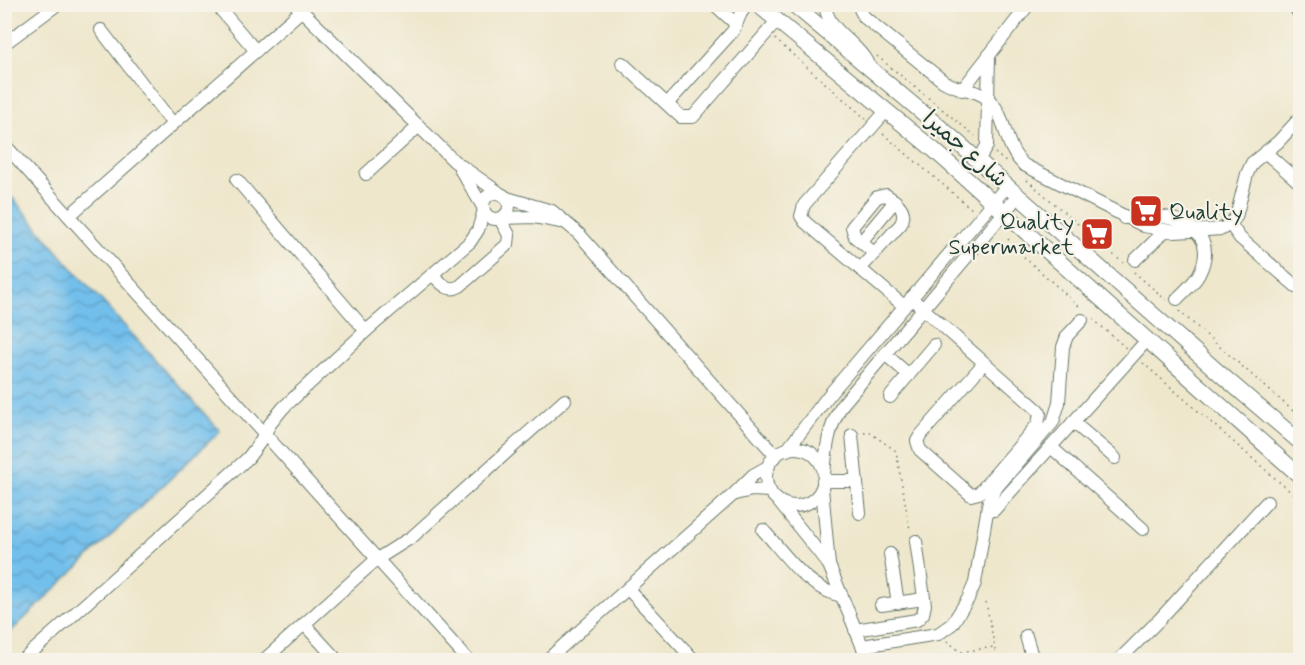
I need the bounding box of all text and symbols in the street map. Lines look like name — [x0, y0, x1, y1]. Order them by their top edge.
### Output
street label: شارع جميرا — [916, 105, 1013, 194]
supermarket icon: Quality — [1128, 193, 1164, 229]
place label: Quality — [1169, 199, 1243, 227]
place label: Quality Supermarket — [948, 209, 1074, 262]
supermarket icon: Quality Supermarket — [1079, 216, 1115, 252]

